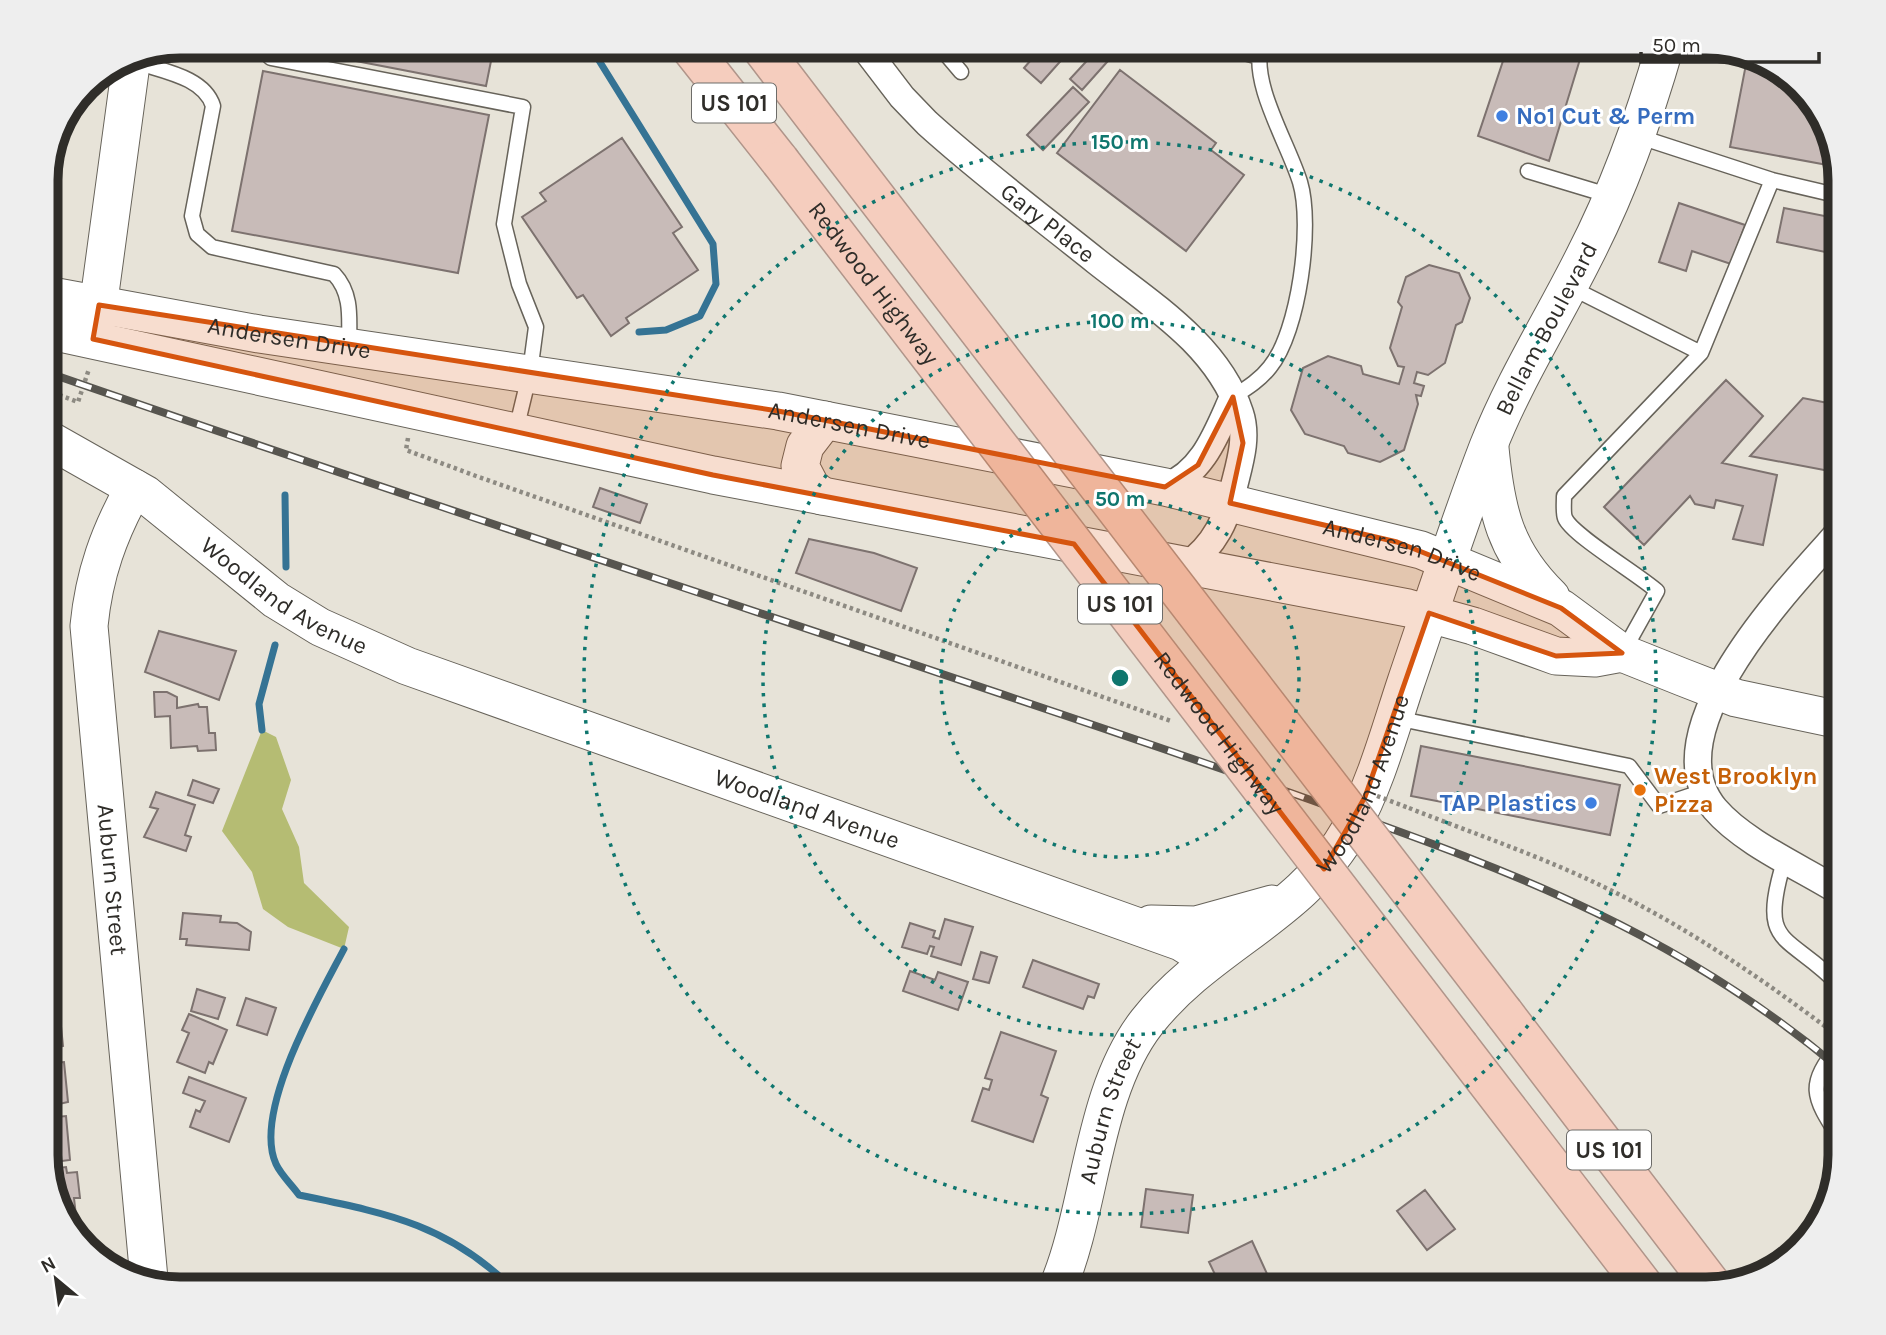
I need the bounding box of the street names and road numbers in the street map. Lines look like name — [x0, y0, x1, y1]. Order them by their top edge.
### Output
road number: US 101 — [692, 83, 776, 122]
street label: Gary Place — [995, 177, 1101, 269]
street label: Redwood Highway — [802, 196, 945, 370]
street label: Bellam Boulevard — [1489, 237, 1603, 420]
street label: Andersen Drive — [205, 311, 373, 364]
street label: Andersen Drive — [766, 396, 933, 455]
street label: Andersen Drive — [1320, 512, 1486, 587]
street label: Woodland Avenue — [195, 531, 372, 660]
road number: US 101 — [1078, 584, 1162, 624]
street label: Redwood Highway — [1148, 646, 1290, 820]
street label: Woodland Avenue — [1310, 691, 1415, 879]
street label: Woodland Avenue — [711, 763, 903, 855]
street label: Auburn Street — [91, 803, 133, 957]
street label: Auburn Street — [1073, 1033, 1147, 1187]
road number: US 101 — [1567, 1130, 1651, 1170]

